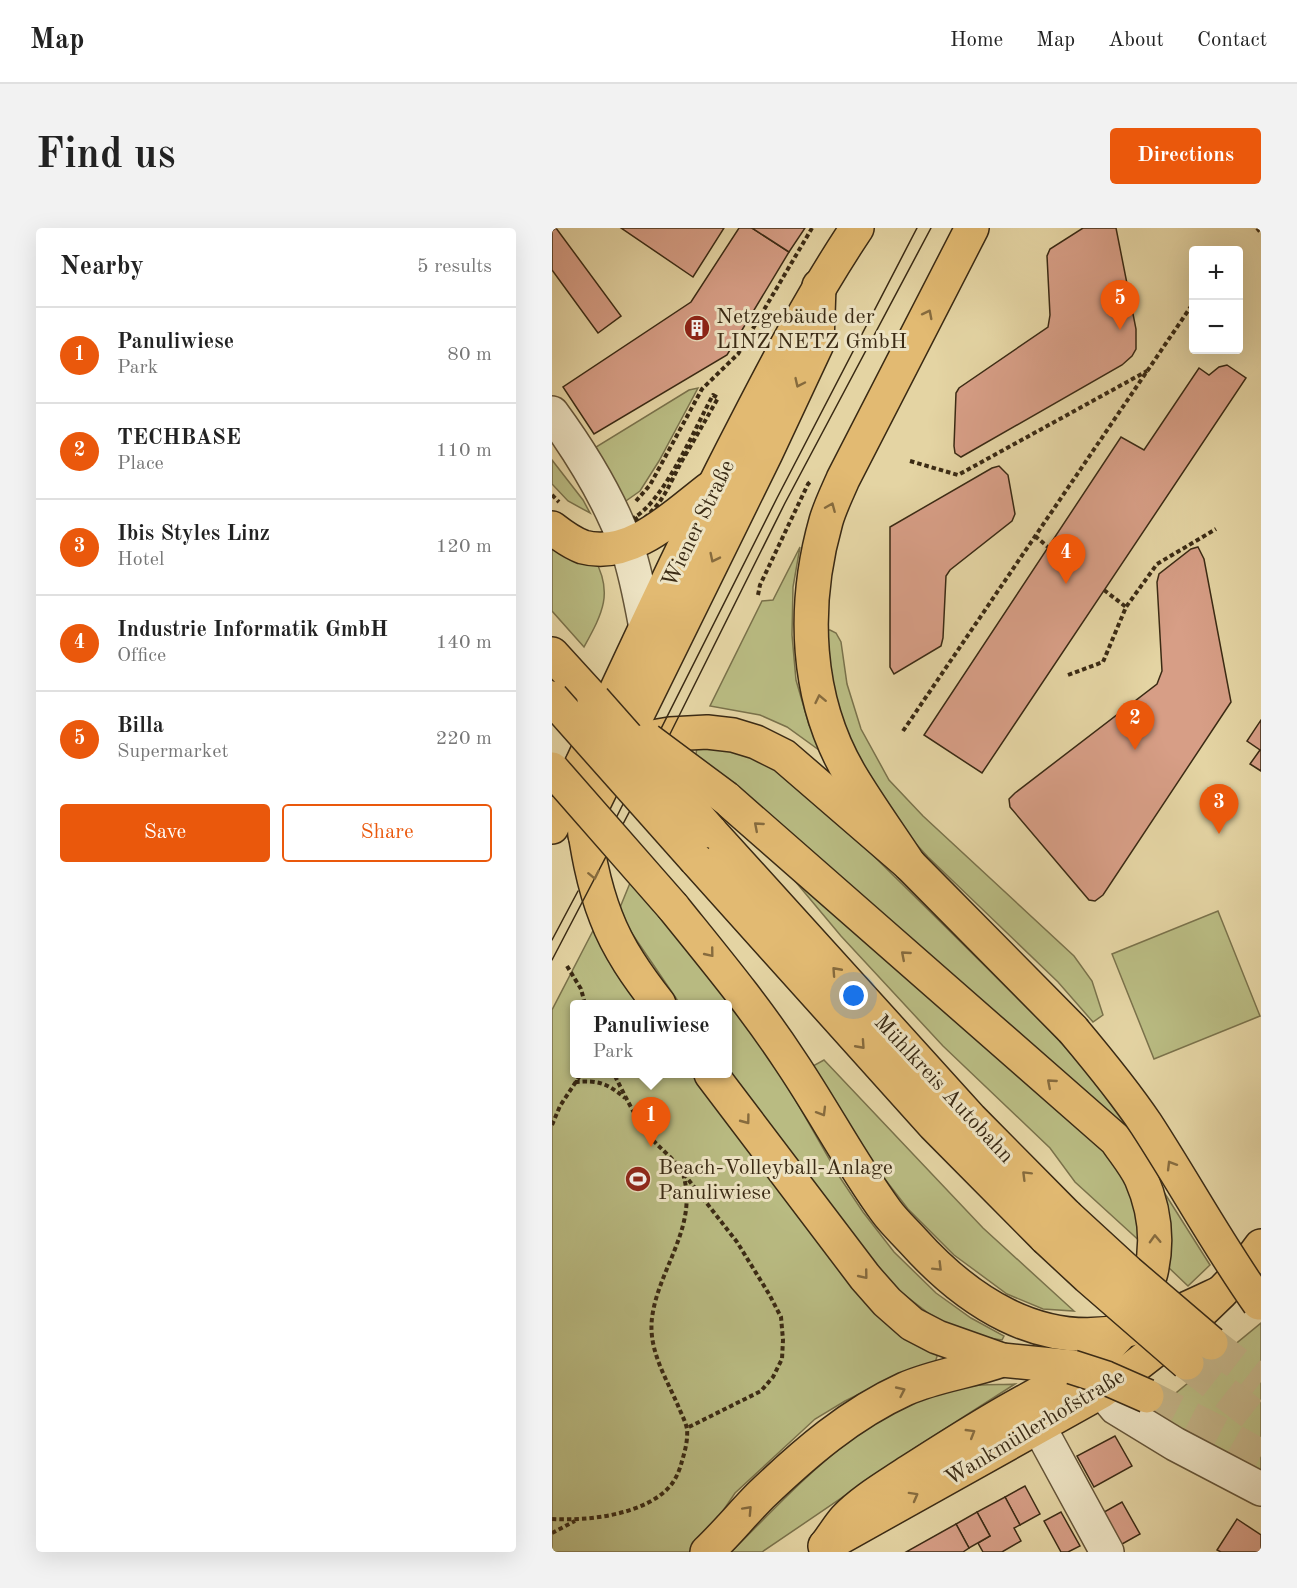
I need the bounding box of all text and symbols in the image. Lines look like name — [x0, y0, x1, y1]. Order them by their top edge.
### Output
text: Map — [30, 27, 84, 55]
text: Home — [950, 30, 1003, 51]
text: Map — [1036, 30, 1075, 51]
text: About — [1108, 30, 1164, 51]
text: Contact — [1197, 30, 1267, 51]
button: Directions — [1110, 128, 1261, 184]
text: Find us — [36, 135, 175, 177]
map controls — [1189, 246, 1243, 354]
button: + — [1189, 246, 1243, 300]
text: Nearby — [60, 254, 144, 280]
text: 5 results — [417, 257, 492, 277]
pin: 5 — [1100, 280, 1140, 330]
button: − — [1189, 300, 1243, 354]
place label: Netzgebäude der LINZ NETZ GmbH — [716, 306, 907, 353]
one-way arrow — [920, 310, 932, 321]
building icon: Netzgebäude der LINZ NETZ GmbH — [682, 313, 712, 343]
text: Panuliwiese — [117, 331, 234, 353]
text: 1 — [74, 345, 85, 365]
text: 80 m — [447, 345, 492, 365]
text: Park — [117, 358, 158, 378]
one-way arrow — [794, 376, 806, 387]
text: TECHBASE — [117, 427, 241, 449]
text: 2 — [74, 441, 85, 461]
text: 110 m — [436, 441, 492, 461]
text: Place — [117, 454, 164, 474]
street label: Wiener Straße — [659, 457, 739, 591]
one-way arrow — [824, 503, 836, 514]
text: Ibis Styles Linz — [117, 523, 270, 545]
pin: 4 — [1046, 534, 1086, 584]
text: 3 — [74, 537, 85, 557]
text: 120 m — [436, 537, 492, 557]
text: Hotel — [117, 550, 164, 570]
one-way arrow — [710, 552, 722, 563]
text: Industrie Informatik GmbH — [117, 619, 388, 641]
text: 4 — [74, 633, 85, 653]
text: 140 m — [436, 633, 492, 653]
text: Office — [117, 646, 166, 666]
one-way arrow — [814, 694, 827, 704]
pin: 2 — [1116, 700, 1154, 750]
text: Billa — [117, 715, 164, 737]
text: 5 — [74, 729, 85, 749]
text: 220 m — [436, 729, 492, 749]
text: Supermarket — [117, 742, 228, 762]
pin: 3 — [1200, 784, 1238, 834]
button: Save — [60, 804, 270, 862]
button: Share — [282, 804, 492, 862]
one-way arrow — [754, 822, 765, 833]
one-way arrow — [587, 869, 600, 879]
one-way arrow — [703, 946, 714, 957]
one-way arrow — [900, 951, 911, 962]
one-way arrow — [832, 967, 843, 978]
your location — [839, 981, 868, 1010]
popup — [570, 1000, 732, 1078]
street label: Mühlkreis Autobahn — [870, 1011, 1018, 1168]
text: Panuliwiese — [592, 1015, 710, 1037]
one-way arrow — [854, 1038, 865, 1049]
text: Park — [592, 1042, 634, 1062]
one-way arrow — [1047, 1079, 1058, 1090]
pin: 1 — [632, 1098, 670, 1147]
one-way arrow — [814, 1106, 826, 1116]
one-way arrow — [739, 1114, 750, 1125]
place label: Beach-Volleyball-Anlage Panuliwiese — [658, 1157, 893, 1204]
one-way arrow — [1167, 1161, 1179, 1171]
sports icon: Beach-Volleyball-Anlage Panuliwiese — [623, 1164, 653, 1194]
one-way arrow — [1023, 1171, 1034, 1182]
one-way arrow — [1148, 1235, 1161, 1244]
one-way arrow — [931, 1260, 942, 1271]
one-way arrow — [857, 1269, 868, 1280]
street label: Wankmüllerhofstraße — [941, 1365, 1129, 1490]
one-way arrow — [895, 1387, 906, 1399]
one-way arrow — [965, 1428, 975, 1440]
one-way arrow — [908, 1492, 918, 1503]
one-way arrow — [741, 1506, 752, 1516]

